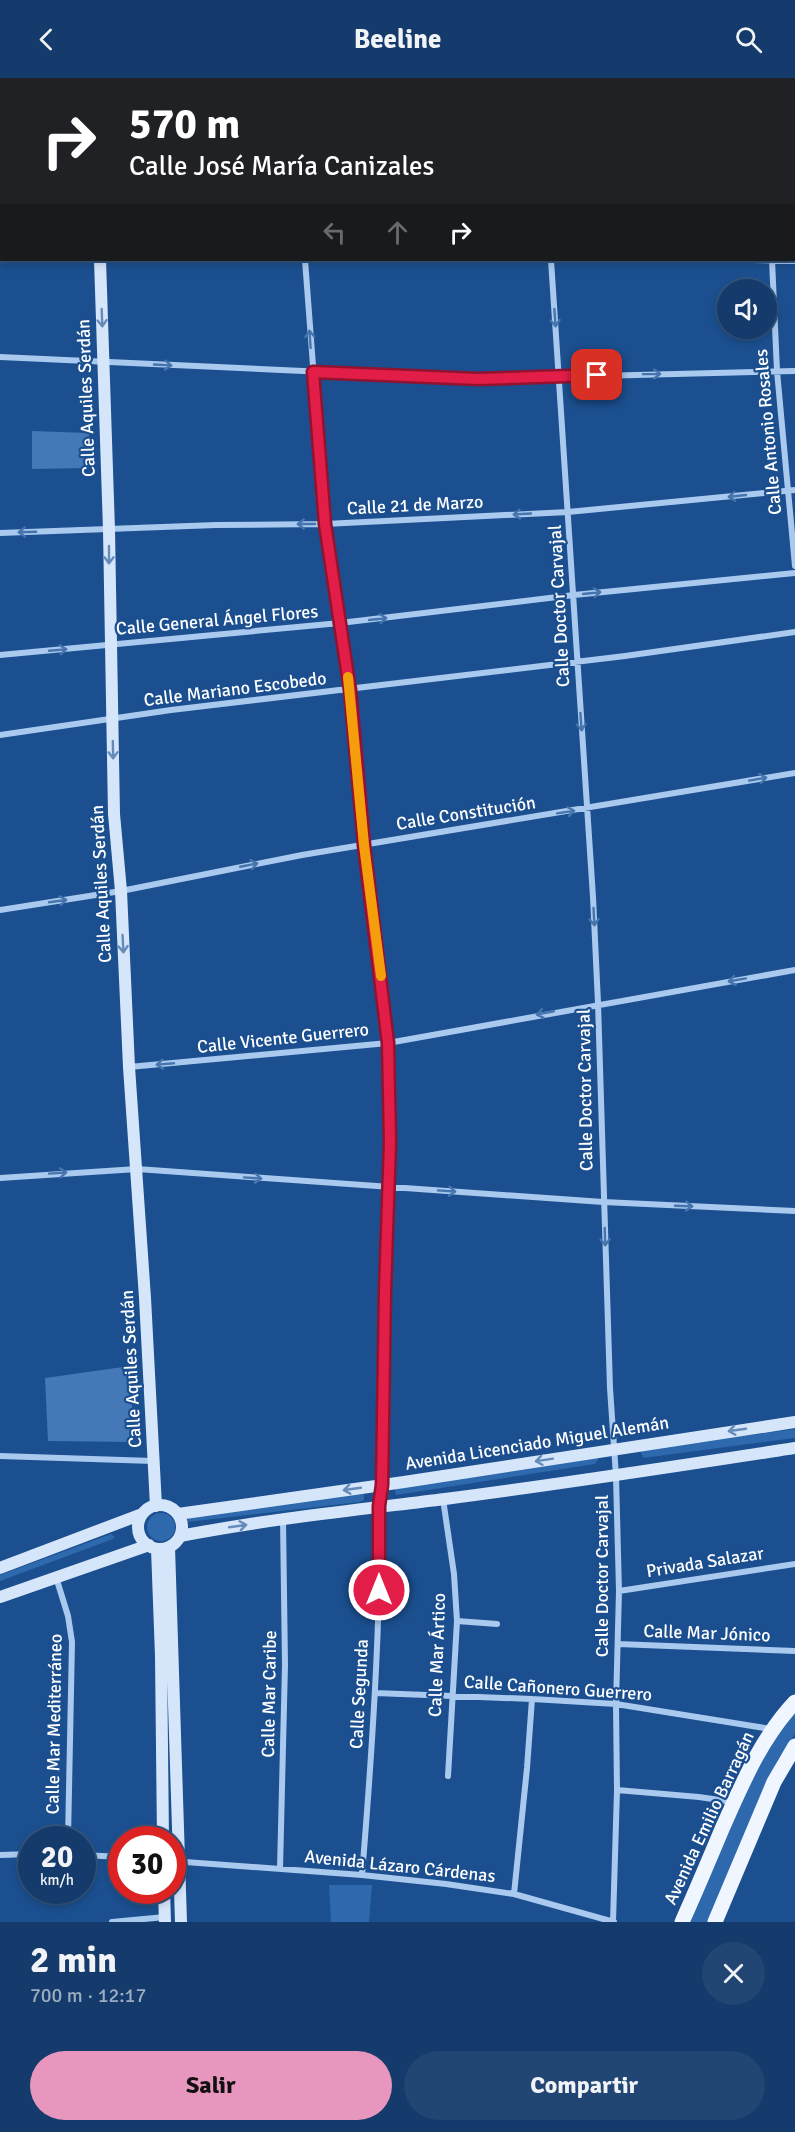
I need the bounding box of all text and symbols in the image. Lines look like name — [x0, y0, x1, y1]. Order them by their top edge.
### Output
icon: back — [30, 23, 63, 56]
text: Beeline — [354, 23, 441, 56]
icon: search — [732, 23, 765, 56]
text: 570 m — [129, 99, 240, 150]
icon: right — [30, 102, 108, 180]
text: Calle José María Canizales — [129, 150, 434, 183]
icon: left — [318, 216, 351, 249]
icon: ahead — [381, 216, 414, 249]
icon: right — [444, 216, 477, 249]
map controls — [717, 279, 777, 339]
button: sound — [717, 279, 777, 339]
one-way arrow — [96, 307, 107, 327]
one-way arrow — [550, 307, 561, 327]
street label: Calle Aquiles Serdán — [72, 319, 100, 477]
one-way arrow — [305, 329, 316, 349]
street label: Calle Antonio Rosales — [750, 348, 786, 516]
pin — [571, 349, 622, 400]
icon: arrive — [580, 358, 613, 391]
one-way arrow — [153, 359, 173, 370]
one-way arrow — [641, 368, 661, 380]
street label: Calle 21 de Marzo — [346, 490, 484, 520]
one-way arrow — [727, 491, 747, 502]
one-way arrow — [512, 509, 532, 520]
one-way arrow — [296, 518, 316, 530]
street label: Calle Doctor Carvajal — [544, 524, 574, 688]
one-way arrow — [18, 527, 38, 538]
one-way arrow — [103, 544, 115, 564]
one-way arrow — [582, 587, 602, 598]
street label: Calle General Ángel Flores — [115, 600, 319, 640]
one-way arrow — [367, 613, 387, 624]
one-way arrow — [48, 644, 68, 655]
street label: Calle Mariano Escobedo — [142, 667, 328, 711]
one-way arrow — [576, 712, 587, 731]
one-way arrow — [107, 739, 118, 759]
one-way arrow — [748, 774, 768, 785]
street label: Calle Constitución — [395, 791, 537, 835]
street label: Calle Aquiles Serdán — [86, 805, 116, 963]
one-way arrow — [556, 806, 575, 817]
one-way arrow — [239, 859, 259, 870]
one-way arrow — [47, 895, 67, 906]
one-way arrow — [588, 906, 599, 926]
one-way arrow — [118, 934, 129, 954]
one-way arrow — [728, 974, 748, 985]
one-way arrow — [536, 1008, 556, 1019]
street label: Calle Doctor Carvajal — [573, 1009, 597, 1171]
street label: Calle Vicente Guerrero — [196, 1018, 370, 1058]
one-way arrow — [156, 1059, 176, 1070]
one-way arrow — [48, 1167, 68, 1178]
one-way arrow — [242, 1173, 262, 1184]
one-way arrow — [437, 1186, 457, 1197]
one-way arrow — [673, 1200, 693, 1211]
one-way arrow — [599, 1227, 610, 1247]
street label: Calle Aquiles Serdán — [116, 1290, 146, 1448]
street label: Avenida Licenciado Miguel Alemán — [404, 1411, 670, 1475]
one-way arrow — [728, 1425, 748, 1436]
one-way arrow — [535, 1455, 555, 1466]
one-way arrow — [342, 1483, 362, 1494]
street label: Calle Doctor Carvajal — [591, 1495, 613, 1657]
one-way arrow — [227, 1520, 247, 1531]
street label: Privada Salazar — [645, 1542, 766, 1582]
position arrow — [347, 1558, 411, 1622]
street label: Calle Mar Ártico — [424, 1592, 450, 1718]
street label: Calle Mar Jónico — [643, 1620, 771, 1646]
street label: Calle Mar Caribe — [257, 1630, 281, 1758]
street label: Calle Mar Mediterráneo — [41, 1633, 67, 1815]
street label: Calle Segunda — [345, 1639, 373, 1749]
street label: Calle Cañonero Guerrero — [463, 1670, 653, 1706]
street label: Avenida Emilio Barragán — [659, 1728, 759, 1908]
speed limit sign: 30 — [108, 1826, 186, 1904]
text: 20 — [41, 1839, 73, 1876]
street label: Avenida Lázaro Cárdenas — [303, 1845, 497, 1887]
text: km/h — [40, 1871, 74, 1889]
text: 2 min — [30, 1938, 117, 1983]
button: close — [702, 1942, 765, 2005]
text: 700 m · 12:17 — [30, 1983, 146, 2008]
button: Salir — [30, 2051, 392, 2120]
button: Compartir — [404, 2051, 765, 2120]

